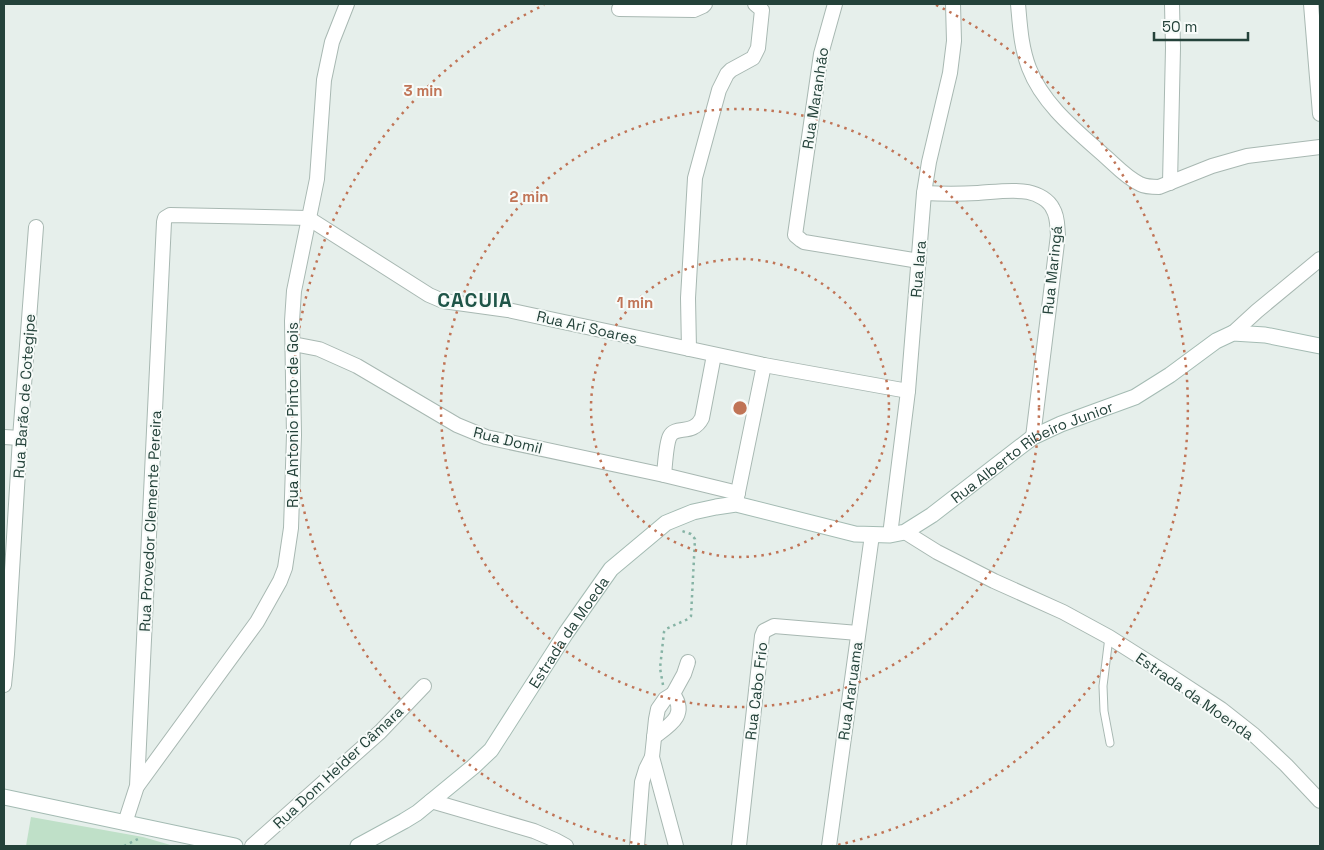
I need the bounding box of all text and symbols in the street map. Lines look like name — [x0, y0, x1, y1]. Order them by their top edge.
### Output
scale bar — [1154, 10, 1248, 42]
text: 50 m — [1162, 17, 1197, 36]
street label: Rua Maranhão — [798, 46, 832, 150]
text: 3 min — [404, 81, 442, 100]
text: 2 min — [510, 187, 548, 206]
street label: Rua Maringá — [1038, 224, 1066, 316]
street label: Rua Iara — [906, 239, 930, 298]
district label: CACUIA — [437, 287, 513, 313]
text: 1 min — [617, 293, 653, 312]
street label: Rua Ari Soares — [535, 306, 639, 348]
street label: Rua Barão de Cotegipe — [9, 313, 39, 479]
street label: Rua Antonio Pinto de Gois — [283, 322, 302, 508]
street label: Rua Alberto Ribeiro Junior — [946, 396, 1116, 507]
centre of rings — [731, 399, 749, 417]
street label: Rua Provedor Clemente Pereira — [135, 410, 165, 632]
street label: Rua Domil — [471, 422, 545, 458]
street label: Estrada da Moeda — [524, 572, 613, 691]
street label: Rua Araruama — [834, 640, 866, 742]
street label: Rua Cabo Frio — [741, 641, 771, 741]
street label: Estrada da Moenda — [1132, 648, 1258, 744]
street label: Rua Dom Helder Câmara — [269, 701, 407, 832]

